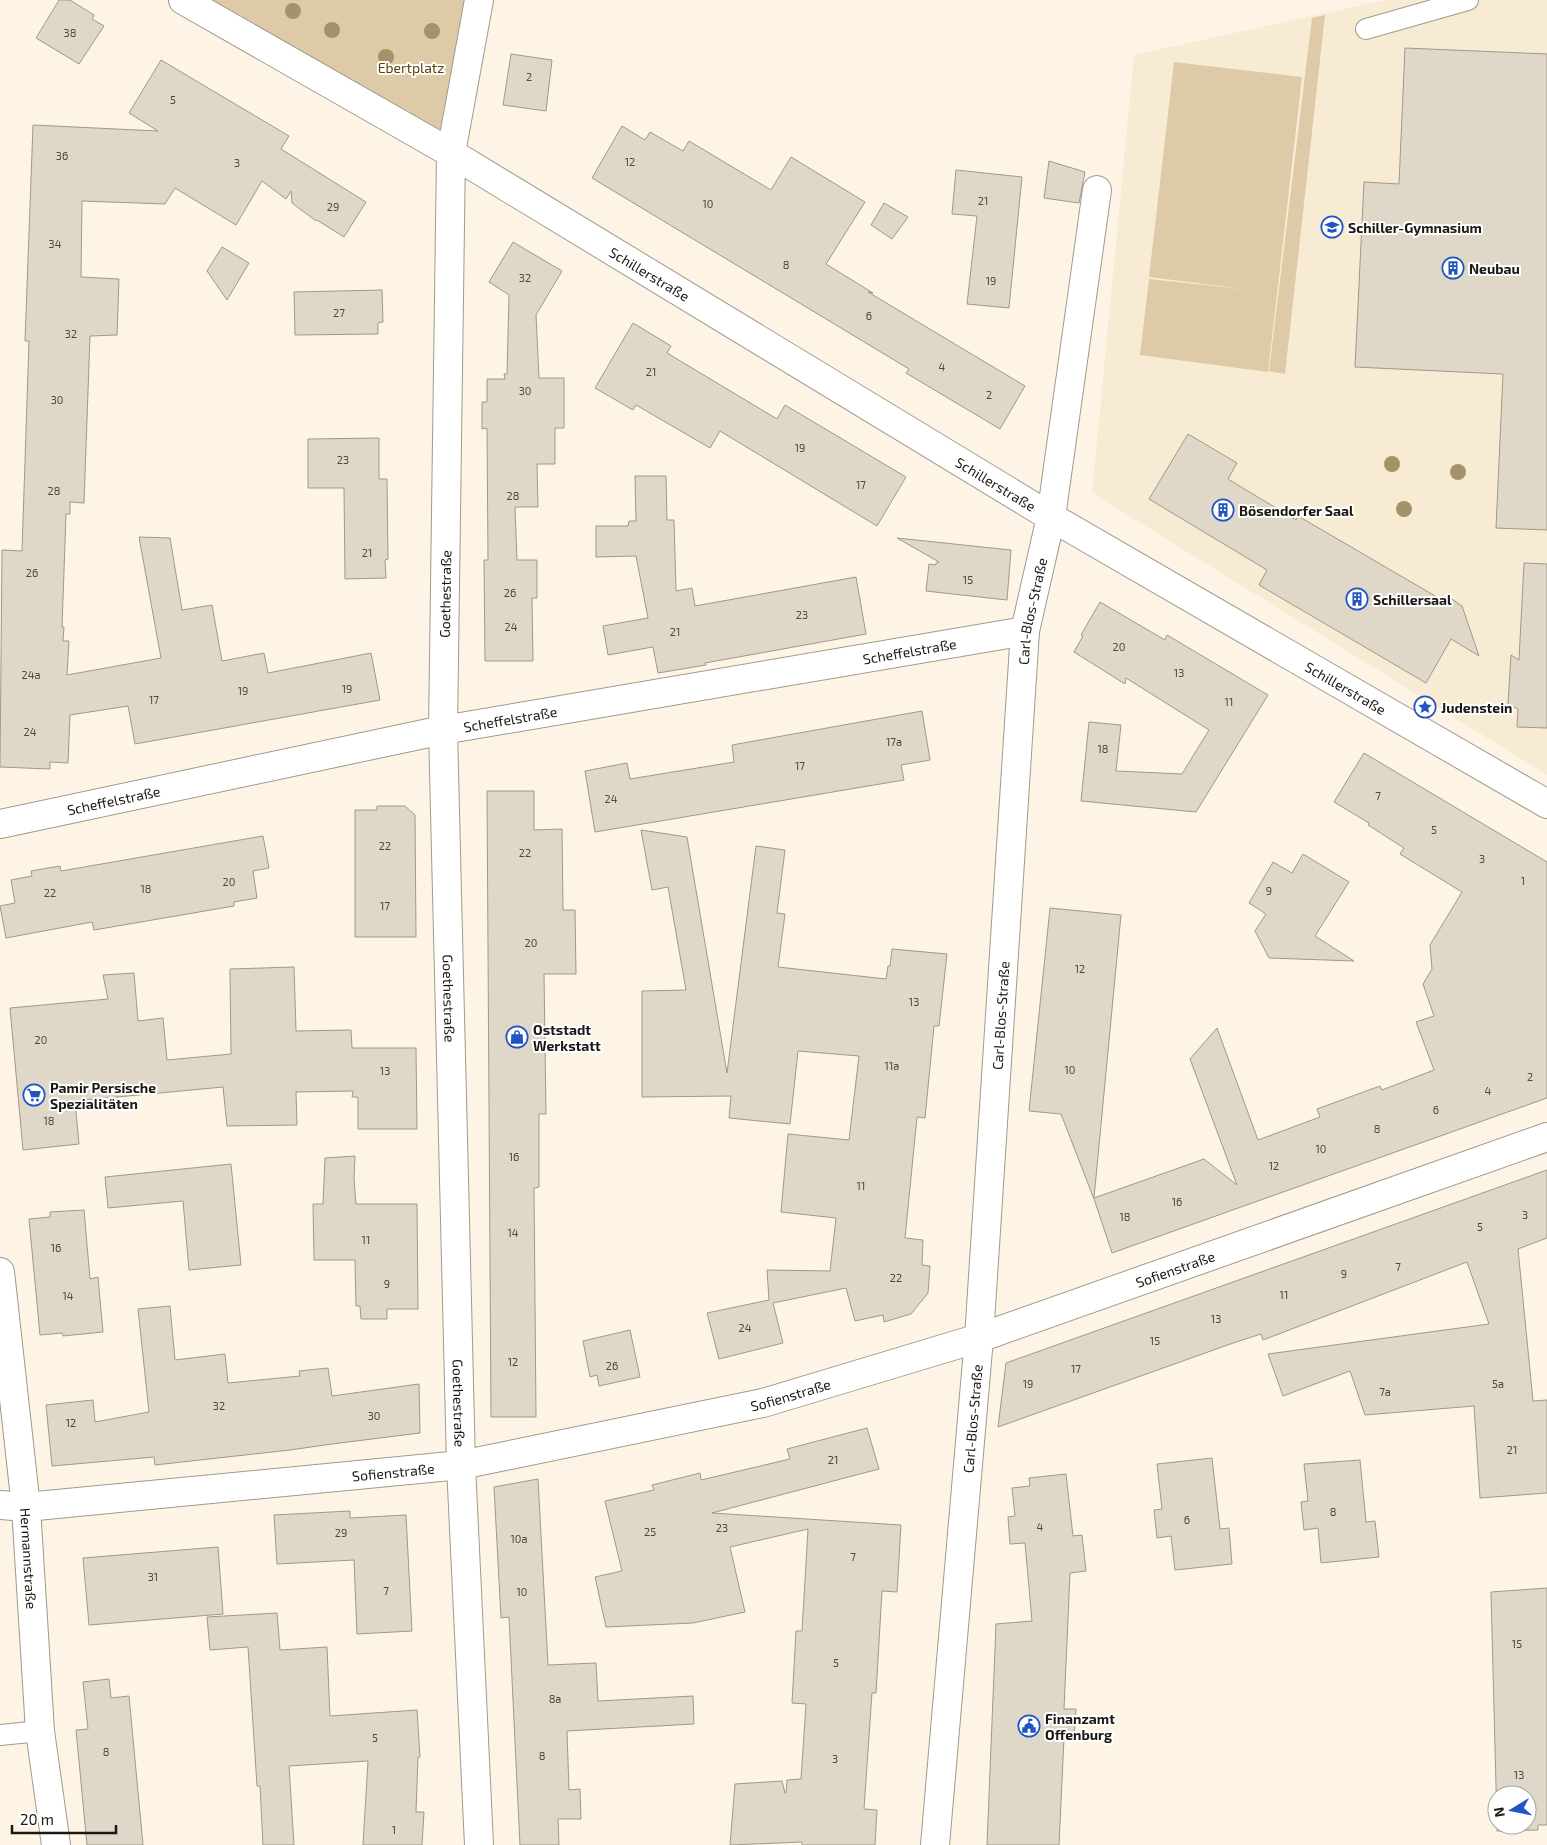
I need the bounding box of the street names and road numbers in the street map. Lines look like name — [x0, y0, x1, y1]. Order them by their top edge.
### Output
street label: Schillerstraße — [607, 243, 693, 304]
street label: Schillerstraße — [953, 453, 1039, 514]
street label: Goethestraße — [436, 550, 454, 638]
street label: Carl-Blos-Straße — [1014, 556, 1050, 665]
street label: Scheffelstraße — [861, 634, 958, 667]
street label: Schillerstraße — [1302, 658, 1389, 718]
street label: Scheffelstraße — [462, 702, 558, 735]
street label: Scheffelstraße — [65, 782, 162, 818]
street label: Goethestraße — [440, 954, 459, 1043]
street label: Carl-Blos-Straße — [988, 961, 1012, 1071]
street label: Sofienstraße — [1133, 1247, 1217, 1290]
street label: Goethestraße — [450, 1359, 469, 1447]
street label: Carl-Blos-Straße — [959, 1364, 985, 1474]
street label: Sofienstraße — [749, 1375, 832, 1414]
street label: Sofienstraße — [351, 1459, 435, 1484]
street label: Hermannstraße — [18, 1507, 41, 1610]

